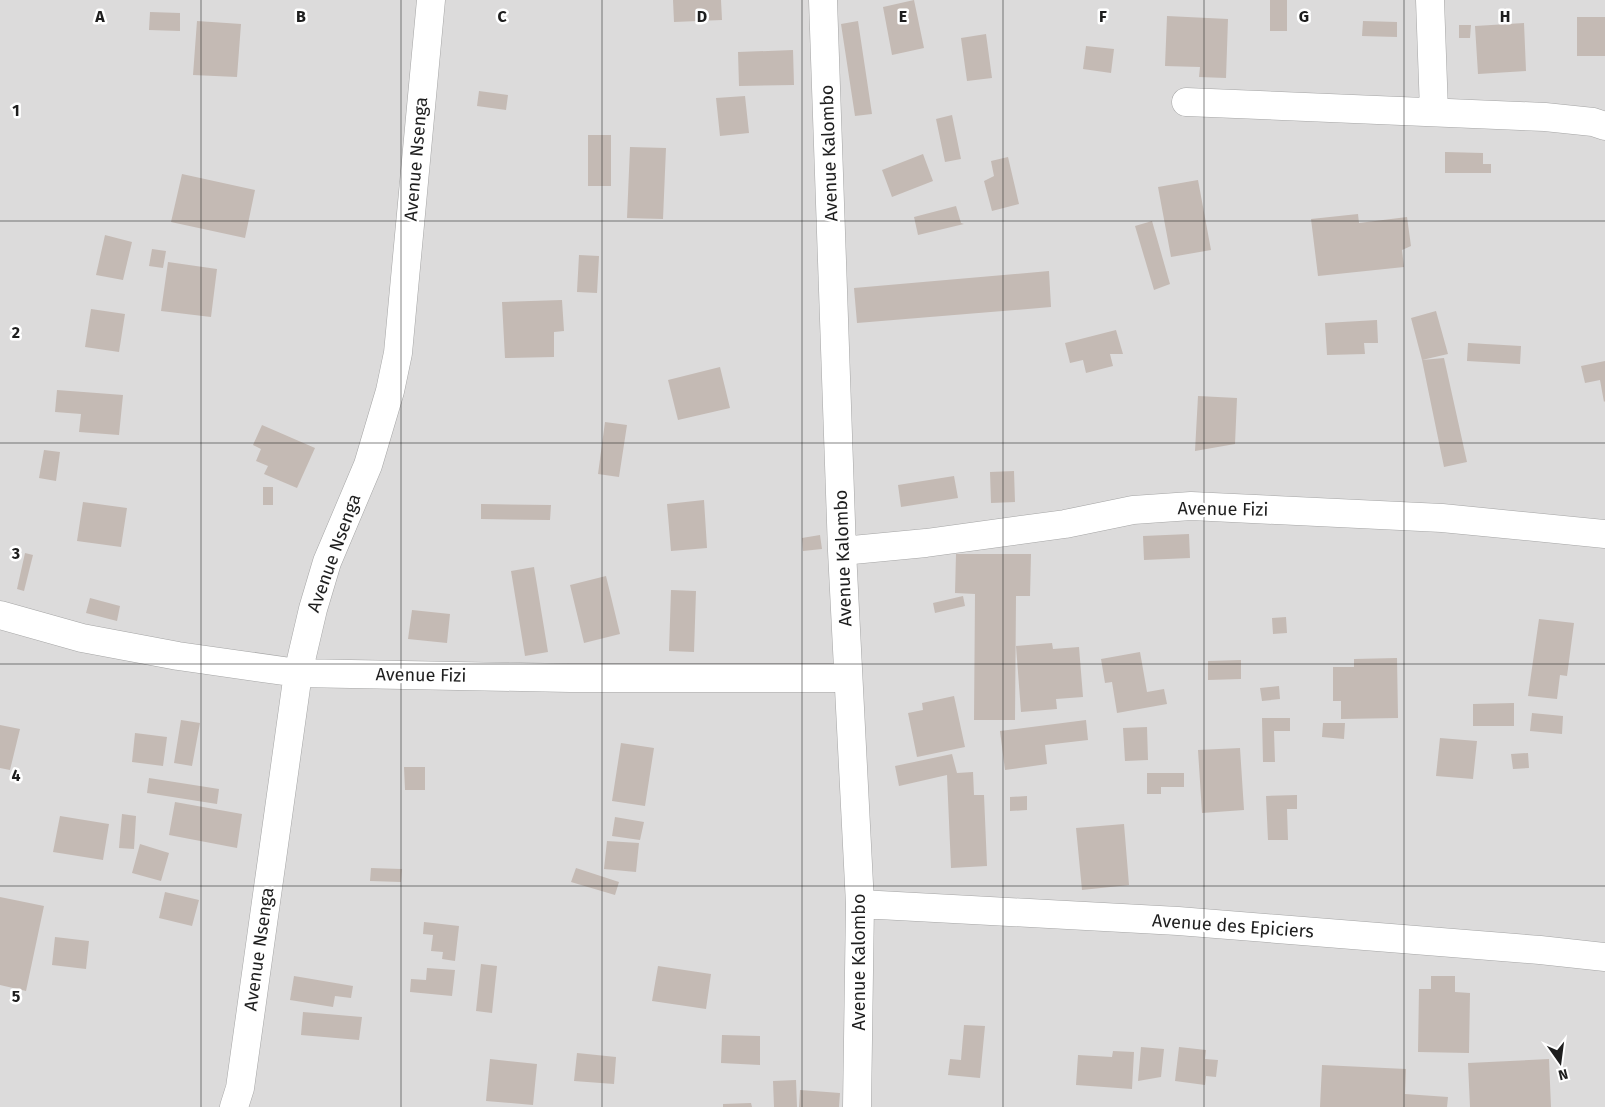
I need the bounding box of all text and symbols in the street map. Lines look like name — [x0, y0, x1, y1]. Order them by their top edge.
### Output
text: A — [94, 7, 105, 26]
text: B — [296, 7, 306, 26]
text: C — [497, 7, 507, 26]
text: D — [697, 7, 707, 26]
text: E — [899, 7, 907, 26]
text: F — [1099, 7, 1107, 26]
text: G — [1299, 7, 1309, 26]
text: H — [1500, 7, 1510, 26]
street label: Avenue Kalombo — [816, 84, 842, 222]
street label: Avenue Nsenga — [400, 96, 432, 222]
text: 1 — [12, 101, 20, 120]
text: 2 — [12, 323, 20, 342]
street label: Avenue Kalombo — [830, 489, 856, 627]
street label: Avenue Nsenga — [302, 491, 366, 615]
street label: Avenue Fizi — [1177, 497, 1269, 521]
text: 3 — [11, 544, 20, 563]
street label: Avenue Fizi — [375, 663, 467, 687]
text: 4 — [11, 766, 21, 785]
street label: Avenue Nsenga — [239, 886, 279, 1012]
street label: Avenue Kalombo — [848, 894, 870, 1030]
street label: Avenue des Epiciers — [1151, 909, 1315, 943]
text: 5 — [12, 987, 21, 1006]
north arrow — [1535, 1037, 1585, 1087]
text: N — [1556, 1065, 1570, 1084]

